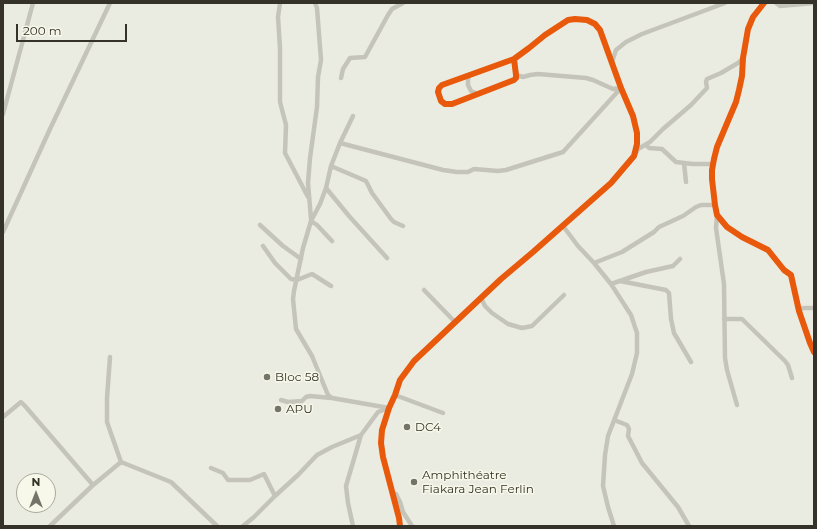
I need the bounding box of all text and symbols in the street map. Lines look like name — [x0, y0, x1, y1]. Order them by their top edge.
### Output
scale bar — [18, 16, 129, 42]
text: 200 m — [23, 23, 62, 38]
place label: Bloc 58 — [275, 370, 319, 384]
marker: Bloc 58 — [262, 372, 272, 382]
place label: APU — [286, 402, 313, 416]
marker: APU — [273, 404, 283, 414]
place label: DC4 — [415, 420, 441, 434]
marker: DC4 — [402, 422, 412, 432]
place label: Amphithéatre Fiakara Jean Ferlin — [422, 468, 534, 496]
north arrow — [16, 473, 56, 513]
text: N — [32, 475, 40, 489]
marker: Amphithéatre Fiakara Jean Ferlin — [409, 477, 419, 487]

